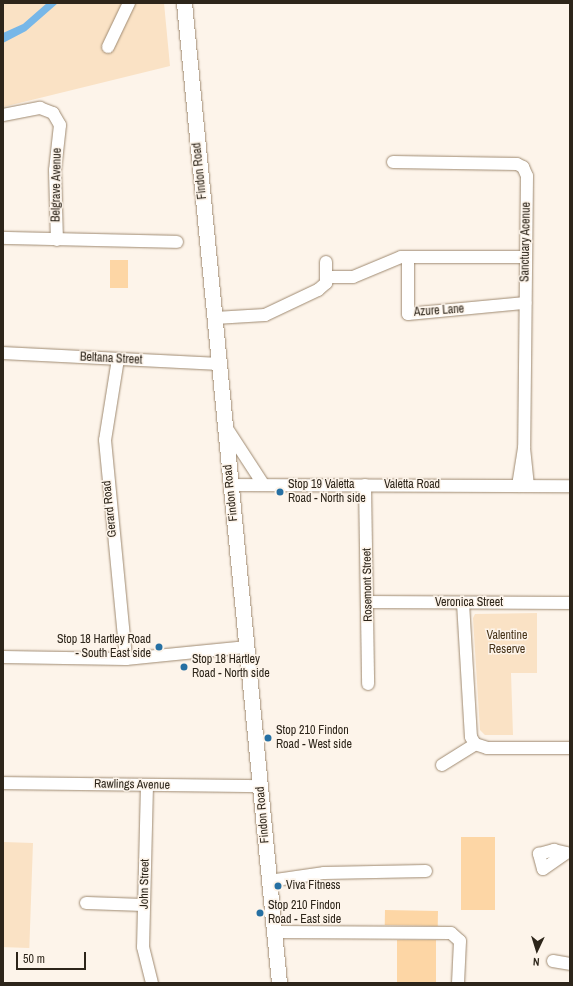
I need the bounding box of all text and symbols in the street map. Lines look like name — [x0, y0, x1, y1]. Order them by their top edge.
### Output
street label: Findon Road — [190, 142, 210, 200]
street label: Belgrave Avenue — [49, 147, 65, 223]
street label: Sanctuary Acenue — [518, 202, 534, 282]
street label: Azure Lane — [413, 302, 465, 320]
street label: Beltana Street — [79, 350, 143, 368]
street label: Findon Road — [221, 464, 241, 522]
place label: Stop 19 Valetta Road - North side — [288, 478, 366, 506]
street label: Valetta Road — [384, 478, 440, 492]
street label: Gerard Road — [100, 480, 120, 538]
marker: Stop 19 Valetta Road - North side — [275, 487, 285, 497]
street label: Rosemont Street — [360, 548, 376, 622]
street label: Veronica Street — [435, 596, 503, 610]
park label: Valentine Reserve — [487, 629, 527, 657]
place label: Stop 18 Hartley Road - South East side — [57, 633, 151, 661]
marker: Stop 18 Hartley Road - South East side — [154, 642, 164, 652]
place label: Stop 18 Hartley Road - North side — [192, 653, 270, 681]
marker: Stop 18 Hartley Road - North side — [179, 662, 189, 672]
place label: Stop 210 Findon Road - West side — [276, 724, 352, 752]
marker: Stop 210 Findon Road - West side — [263, 733, 273, 743]
street label: Rawlings Avenue — [94, 777, 170, 793]
street label: Findon Road — [253, 786, 273, 844]
street label: John Street — [137, 859, 153, 909]
place label: Viva Fitness — [286, 879, 341, 893]
marker: Viva Fitness — [273, 881, 283, 891]
place label: Stop 210 Findon Road - East side — [268, 899, 341, 927]
marker: Stop 210 Findon Road - East side — [255, 908, 265, 918]
north arrow — [517, 930, 557, 970]
scale bar — [18, 944, 88, 970]
text: 50 m — [23, 951, 45, 967]
text: N — [532, 955, 540, 969]

